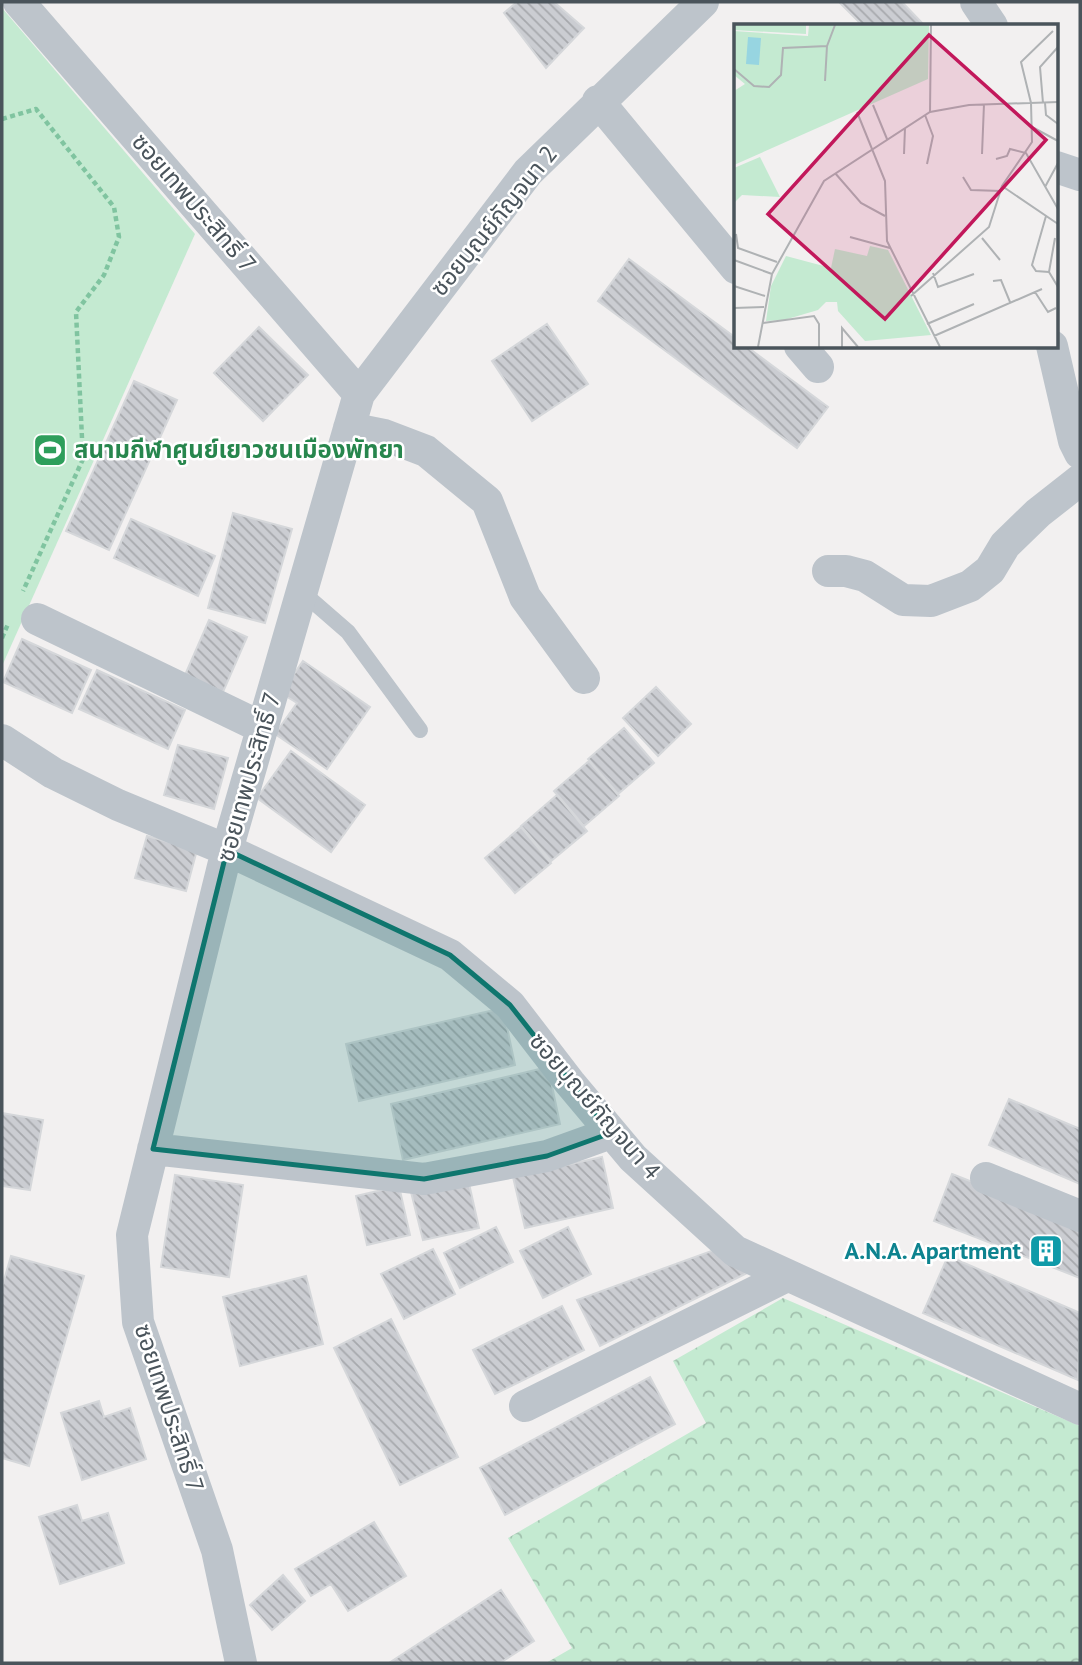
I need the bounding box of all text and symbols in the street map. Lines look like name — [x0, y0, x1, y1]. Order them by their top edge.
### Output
inset map — [734, 24, 1058, 348]
street label: ซอยเทพประสิทธิ์ 7 — [125, 126, 263, 279]
street label: ซอยบุณย์กัญจนา 2 — [423, 139, 564, 302]
sports icon: สนามกีฬาศูนย์เยาวชนเมืองพัทยา — [31, 431, 69, 469]
place label: สนามกีฬาศูนย์เยาวชนเมืองพัทยา — [74, 434, 404, 465]
street label: ซอยเทพประสิทธิ์ 7 — [210, 688, 288, 865]
street label: ซอยบุณย์กัญจนา 4 — [523, 1026, 668, 1186]
building icon: A.N.A. Apartment — [1027, 1232, 1065, 1270]
place label: A.N.A. Apartment — [845, 1235, 1022, 1266]
street label: ซอยเทพประสิทธิ์ 7 — [128, 1320, 211, 1496]

